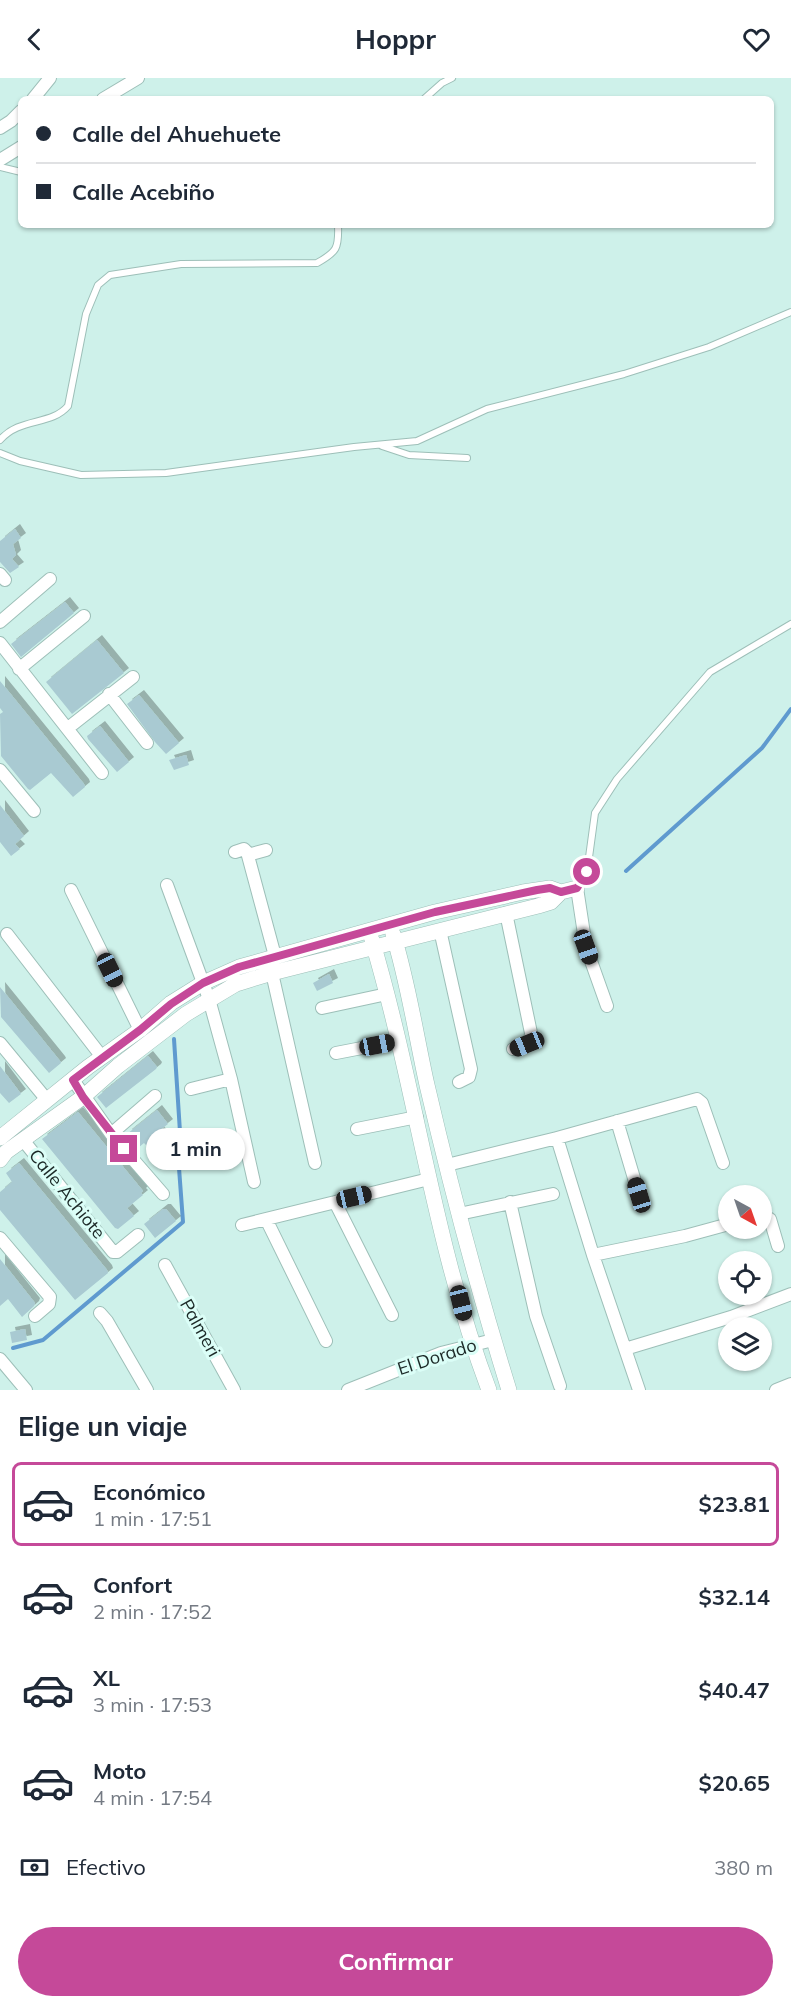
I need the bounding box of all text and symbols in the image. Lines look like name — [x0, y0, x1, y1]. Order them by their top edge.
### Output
text: Hoppr — [355, 22, 436, 56]
icon: back — [18, 23, 51, 56]
icon: heart — [740, 23, 773, 56]
text: Calle del Ahuehuete — [72, 120, 281, 148]
text: Calle Acebiño — [72, 178, 215, 206]
route start — [573, 858, 600, 885]
car — [571, 927, 601, 967]
car — [94, 950, 126, 990]
car — [507, 1029, 547, 1059]
car — [358, 1033, 396, 1057]
callout: 1 min — [145, 1128, 244, 1170]
route end — [110, 1135, 137, 1162]
text: 1 min — [169, 1136, 222, 1161]
street label: Calle Achiote — [24, 1144, 111, 1243]
car — [625, 1175, 653, 1215]
car — [334, 1184, 374, 1210]
north arrow — [718, 1185, 772, 1239]
map controls — [718, 1185, 772, 1371]
button: locate — [718, 1251, 772, 1305]
car — [448, 1283, 474, 1323]
street label: Palmeri — [175, 1295, 226, 1361]
button: layers — [718, 1317, 772, 1371]
street label: El Dorado — [394, 1333, 479, 1380]
text: Elige un viaje — [18, 1409, 187, 1443]
icon: car — [21, 1477, 75, 1531]
text: Económico — [93, 1478, 206, 1506]
text: $23.81 — [699, 1490, 770, 1518]
text: 1 min · 17:51 — [93, 1506, 212, 1531]
icon: car — [21, 1570, 75, 1624]
text: Confort — [93, 1571, 172, 1599]
text: $32.14 — [699, 1583, 770, 1611]
text: 2 min · 17:52 — [93, 1599, 212, 1624]
icon: car — [21, 1663, 75, 1717]
text: XL — [93, 1664, 120, 1692]
text: $40.47 — [699, 1676, 770, 1704]
text: 3 min · 17:53 — [93, 1692, 212, 1717]
icon: car — [21, 1756, 75, 1810]
text: Moto — [93, 1757, 146, 1785]
text: $20.65 — [699, 1769, 770, 1797]
text: 4 min · 17:54 — [93, 1785, 212, 1810]
icon: cash — [18, 1851, 51, 1884]
text: Efectivo — [66, 1853, 146, 1881]
text: 380 m — [714, 1855, 773, 1880]
button: Confirmar — [18, 1927, 773, 1996]

